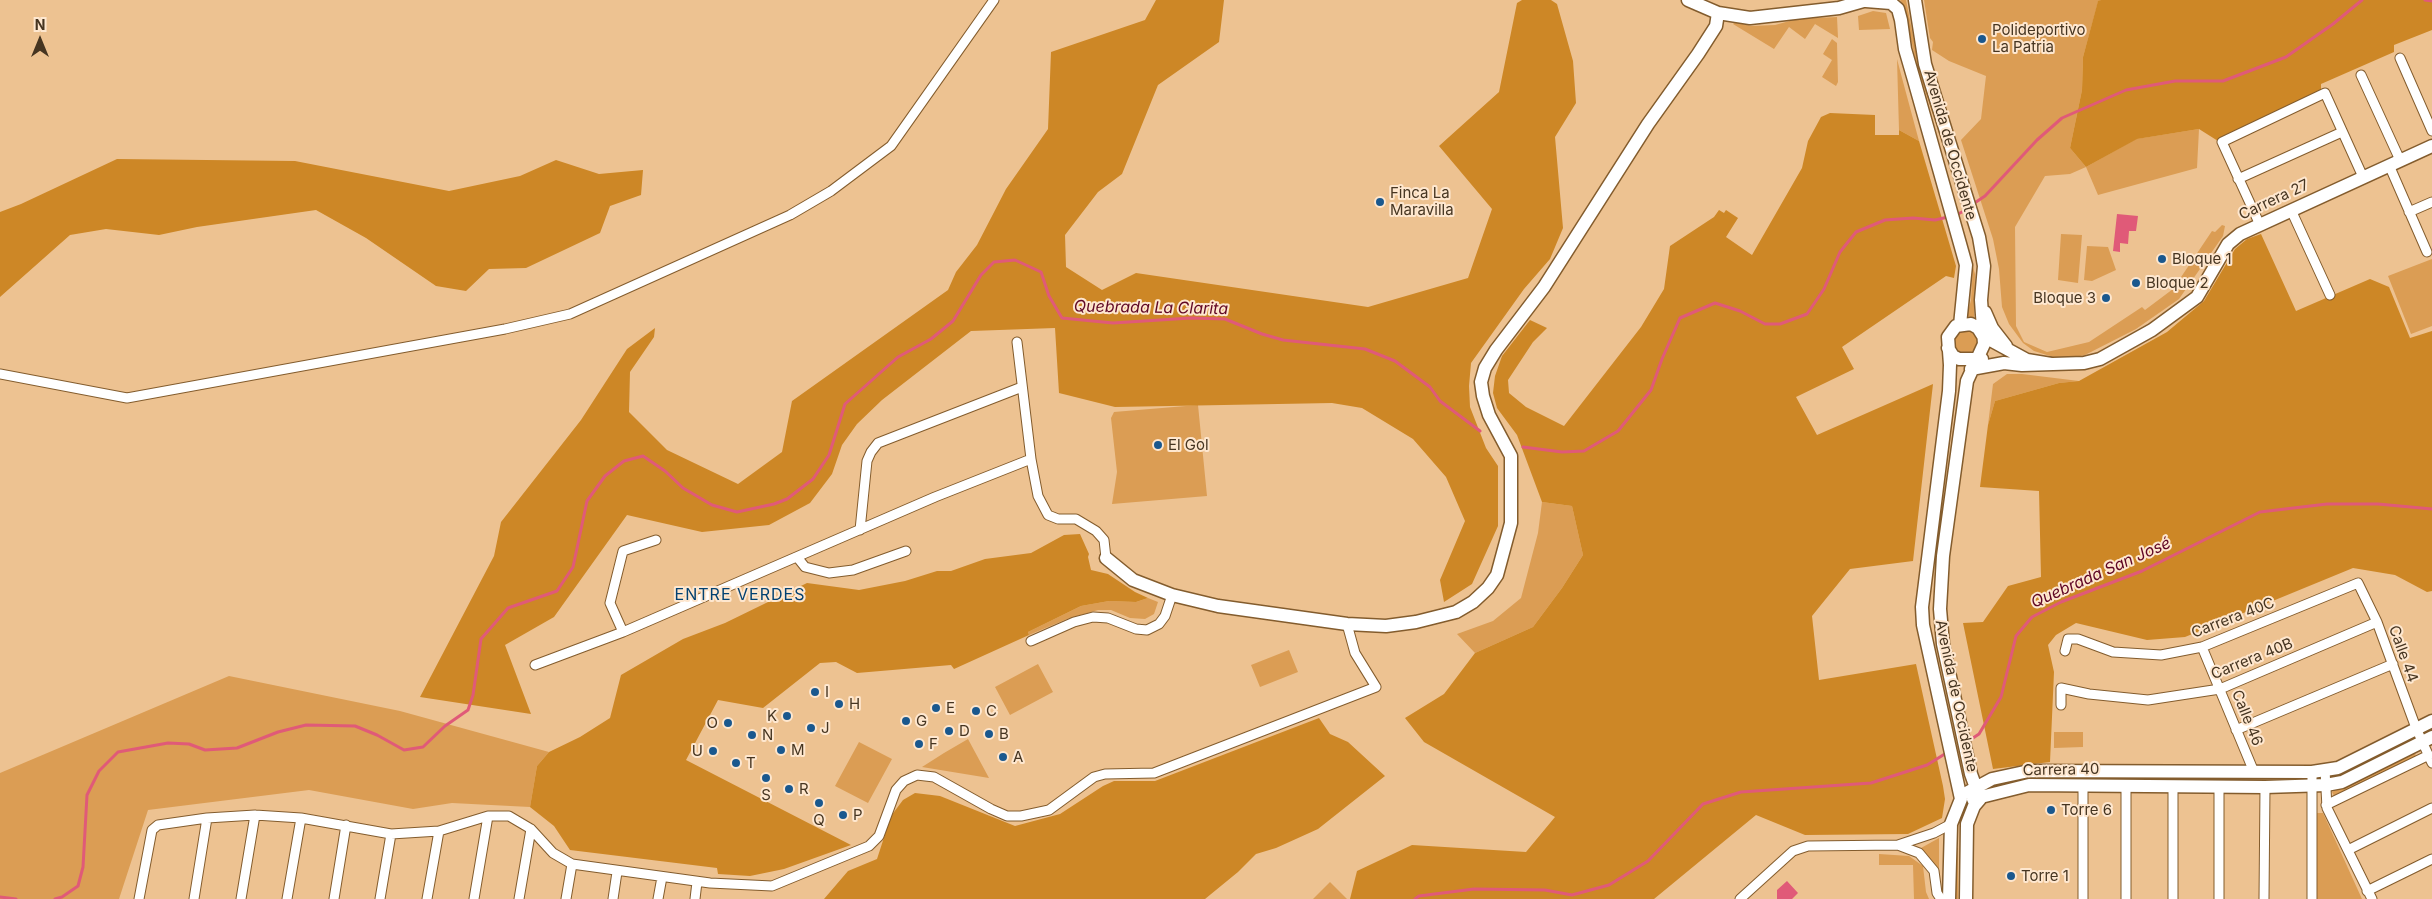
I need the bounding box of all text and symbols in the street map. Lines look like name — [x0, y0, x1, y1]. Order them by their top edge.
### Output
north arrow — [15, 15, 65, 65]
text: N — [35, 16, 45, 33]
place label: Polideportivo La Patria — [1992, 21, 2085, 56]
marker: Polideportivo La Patria — [1976, 33, 1988, 45]
street label: Avenida de Occidente — [1920, 68, 1980, 222]
street label: Carrera 27 — [2236, 176, 2312, 224]
place label: Finca La Maravilla — [1390, 184, 1454, 219]
marker: Finca La Maravilla — [1374, 196, 1386, 208]
place label: Bloque 1 — [2172, 250, 2232, 268]
marker: Bloque 1 — [2156, 253, 2168, 265]
place label: Bloque 2 — [2146, 274, 2209, 292]
marker: Bloque 2 — [2130, 277, 2142, 289]
place label: Bloque 3 — [2033, 289, 2096, 307]
marker: Bloque 3 — [2100, 292, 2112, 304]
water label: Quebrada La Clarita — [1074, 297, 1228, 319]
place label: El Gol — [1168, 436, 1209, 454]
marker: El Gol — [1152, 439, 1164, 451]
water label: Quebrada San José — [2028, 534, 2174, 612]
district label: ENTRE VERDES — [673, 585, 807, 605]
street label: Carrera 40C — [2189, 594, 2277, 642]
street label: Avenida de Occidente — [1931, 618, 1981, 774]
street label: Calle 44 — [2384, 623, 2422, 685]
street label: Carrera 40B — [2208, 634, 2296, 684]
place label: I — [825, 683, 829, 701]
marker: I — [809, 686, 821, 698]
street label: Calle 46 — [2228, 687, 2266, 749]
place label: H — [849, 695, 860, 713]
marker: H — [833, 698, 845, 710]
place label: E — [946, 699, 955, 717]
marker: E — [930, 702, 942, 714]
place label: C — [986, 702, 997, 720]
marker: C — [970, 705, 982, 717]
place label: K — [767, 707, 777, 725]
marker: K — [781, 710, 793, 722]
place label: G — [916, 712, 927, 730]
place label: O — [707, 714, 718, 732]
marker: G — [900, 715, 912, 727]
marker: O — [722, 717, 734, 729]
place label: J — [821, 719, 830, 737]
marker: J — [805, 722, 817, 734]
place label: D — [959, 722, 970, 740]
marker: D — [943, 725, 955, 737]
place label: B — [999, 725, 1009, 743]
place label: N — [762, 726, 773, 744]
marker: B — [983, 728, 995, 740]
marker: N — [746, 729, 758, 741]
place label: F — [929, 735, 938, 753]
marker: F — [913, 738, 925, 750]
place label: M — [791, 741, 805, 759]
place label: U — [692, 742, 703, 760]
marker: M — [775, 744, 787, 756]
marker: U — [707, 745, 719, 757]
place label: A — [1013, 748, 1023, 766]
marker: A — [997, 751, 1009, 763]
place label: T — [746, 754, 756, 772]
marker: T — [730, 757, 742, 769]
street label: Carrera 40 — [2022, 760, 2100, 780]
marker: S — [760, 772, 772, 784]
place label: R — [799, 780, 809, 798]
marker: R — [783, 783, 795, 795]
place label: S — [761, 786, 771, 804]
marker: Q — [813, 797, 825, 809]
place label: Torre 6 — [2061, 801, 2112, 819]
marker: Torre 6 — [2045, 804, 2057, 816]
place label: P — [853, 806, 863, 824]
marker: P — [837, 809, 849, 821]
place label: Q — [813, 811, 825, 829]
place label: Torre 1 — [2021, 867, 2069, 885]
marker: Torre 1 — [2005, 870, 2017, 882]

